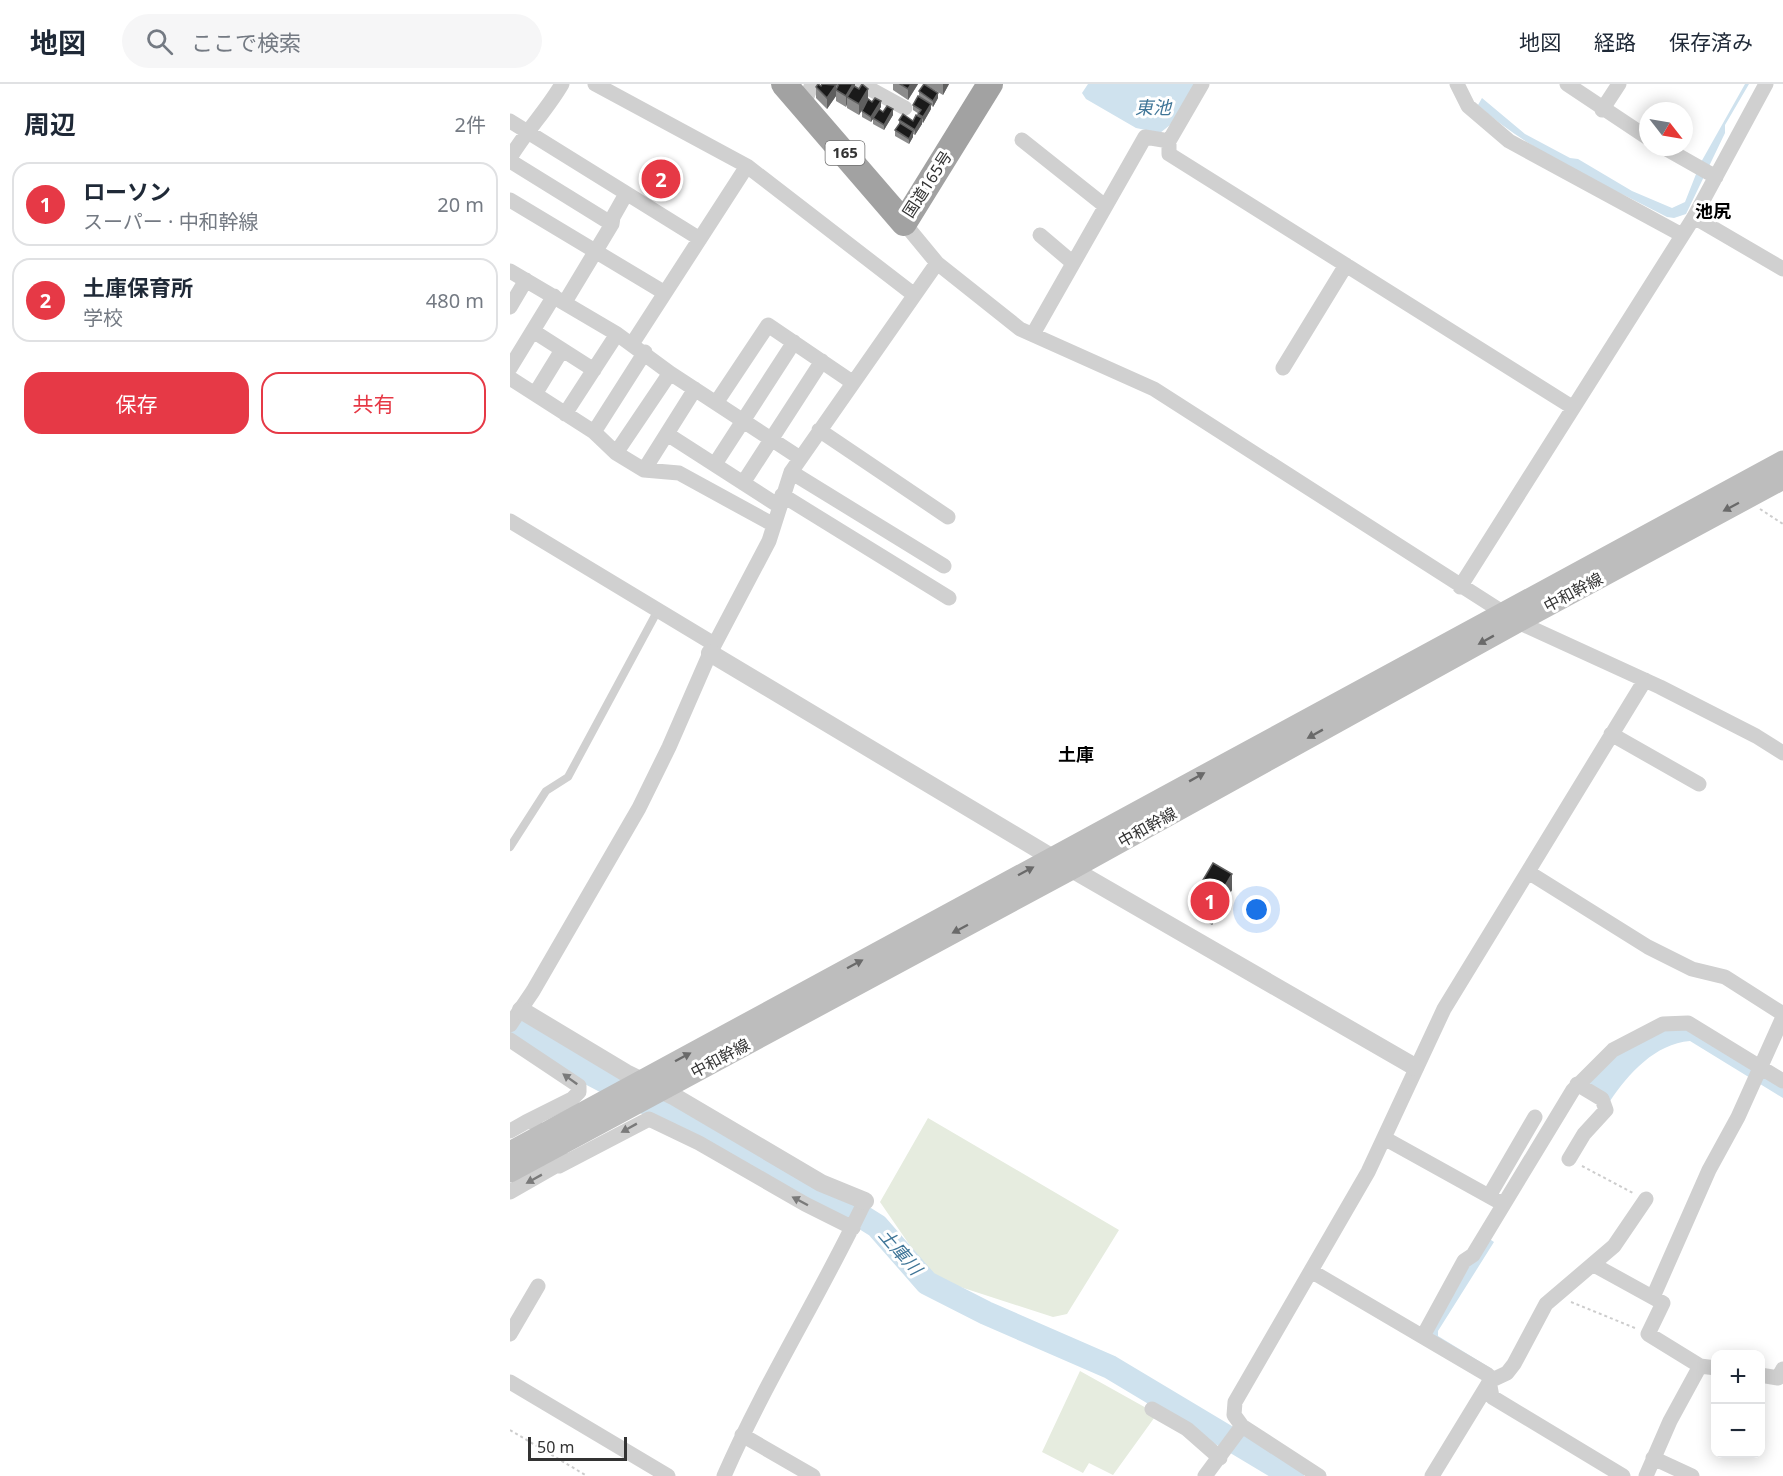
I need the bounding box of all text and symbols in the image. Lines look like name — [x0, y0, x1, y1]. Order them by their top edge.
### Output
search box — [122, 14, 542, 68]
text: 地図 — [30, 23, 86, 61]
icon: search — [143, 25, 176, 58]
text: ここで検索 — [191, 27, 301, 57]
text: 地図 — [1519, 28, 1561, 56]
text: 経路 — [1594, 28, 1636, 56]
text: 保存済み — [1669, 28, 1753, 56]
water label: 東池 — [1135, 95, 1173, 119]
north arrow — [1639, 102, 1693, 156]
text: 周辺 — [24, 106, 76, 142]
text: 2件 — [455, 111, 486, 138]
road number: 165 — [826, 141, 864, 165]
street label: 国道165号 — [897, 146, 957, 222]
pin: 2 — [642, 156, 680, 202]
text: ローソン — [83, 176, 171, 206]
text: 1 — [40, 191, 51, 218]
text: 20 m — [437, 191, 484, 218]
district label: 池尻 — [1695, 199, 1731, 223]
text: スーパー · 中和幹線 — [83, 208, 259, 235]
text: 土庫保育所 — [83, 272, 193, 302]
text: 2 — [40, 287, 51, 314]
text: 480 m — [426, 287, 484, 314]
text: 学校 — [83, 304, 123, 331]
button: 保存 — [24, 372, 249, 434]
button: 共有 — [261, 372, 486, 434]
one-way arrow — [1723, 502, 1740, 512]
street label: 中和幹線 — [1540, 567, 1606, 617]
one-way arrow — [1477, 635, 1494, 645]
one-way arrow — [1307, 729, 1324, 739]
district label: 土庫 — [1058, 742, 1094, 766]
one-way arrow — [1189, 772, 1206, 782]
street label: 中和幹線 — [1114, 802, 1180, 852]
one-way arrow — [1018, 866, 1035, 876]
pin: 1 — [1190, 878, 1230, 924]
your location — [1242, 895, 1271, 924]
one-way arrow — [952, 924, 969, 934]
one-way arrow — [846, 959, 863, 969]
street label: 中和幹線 — [687, 1033, 753, 1083]
one-way arrow — [675, 1052, 692, 1062]
one-way arrow — [562, 1073, 578, 1085]
one-way arrow — [620, 1123, 637, 1133]
one-way arrow — [525, 1174, 542, 1184]
one-way arrow — [792, 1196, 809, 1206]
water label: 土庫川 — [874, 1223, 929, 1281]
map controls — [1711, 1350, 1765, 1458]
button: + — [1711, 1350, 1765, 1404]
button: − — [1711, 1404, 1765, 1458]
scale bar — [528, 1434, 627, 1462]
text: 50 m — [537, 1436, 574, 1458]

